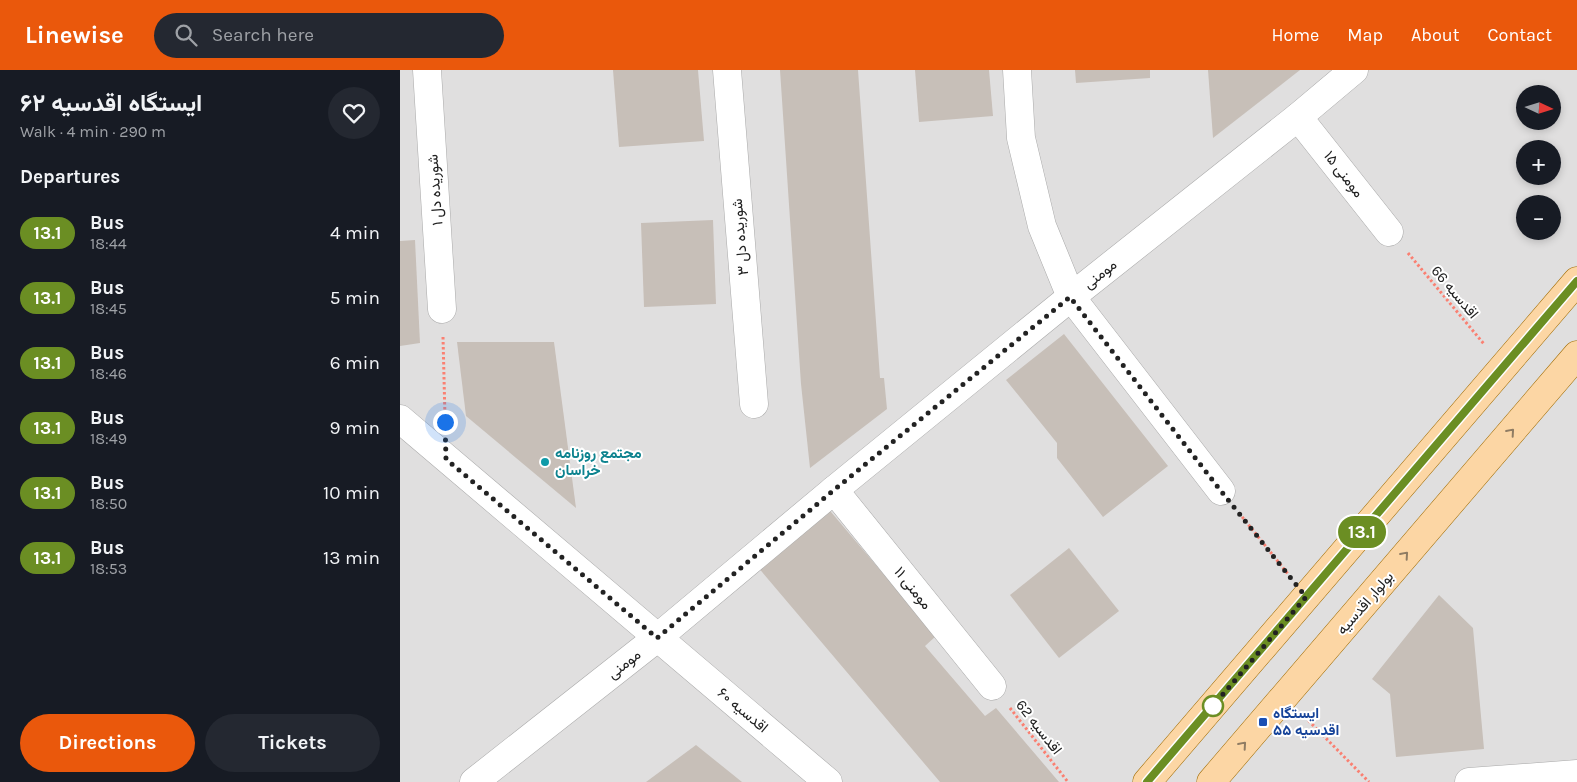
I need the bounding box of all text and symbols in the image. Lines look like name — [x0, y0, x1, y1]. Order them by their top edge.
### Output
search box — [154, 13, 504, 58]
text: Linewise — [25, 21, 124, 49]
icon: search — [172, 21, 200, 49]
text: Search here — [212, 24, 314, 46]
text: Home — [1271, 24, 1319, 46]
text: Map — [1347, 24, 1383, 46]
text: About — [1411, 24, 1460, 46]
text: Contact — [1488, 24, 1552, 46]
north arrow — [1516, 85, 1561, 130]
map controls — [1516, 85, 1561, 240]
button: heart — [328, 87, 380, 139]
text: ایستگاه اقدسیه ۶۲ — [20, 89, 202, 117]
text: Walk · 4 min · 290 m — [20, 122, 166, 141]
button: + — [1516, 140, 1561, 185]
street label: مومنی ۱۵ — [1319, 147, 1368, 202]
street label: شوریده دل ۱ — [424, 154, 446, 226]
text: Departures — [20, 166, 120, 188]
button: − — [1516, 195, 1561, 240]
street label: شوریده دل ۳ — [728, 198, 752, 276]
text: Bus — [90, 212, 124, 234]
text: 13.1 — [34, 222, 61, 244]
text: 4 min — [330, 222, 380, 244]
text: 18:44 — [90, 234, 127, 253]
street label: مومنی — [1080, 255, 1121, 293]
street label: اقدسیه 66 — [1428, 262, 1482, 322]
text: Bus — [90, 277, 124, 299]
text: 13.1 — [34, 287, 61, 309]
text: 5 min — [330, 287, 380, 309]
text: 18:45 — [90, 299, 127, 318]
text: Bus — [90, 342, 124, 364]
text: 13.1 — [34, 352, 61, 374]
text: 6 min — [330, 352, 380, 374]
text: 18:46 — [90, 364, 127, 383]
text: Bus — [90, 407, 124, 429]
your location — [433, 410, 458, 435]
text: 13.1 — [34, 417, 61, 439]
text: 9 min — [330, 417, 380, 439]
text: 18:49 — [90, 429, 127, 448]
one-way arrow — [1506, 429, 1514, 438]
place label: مجتمع روزنامه خراسان — [555, 444, 642, 479]
marker: مجتمع روزنامه خراسان — [539, 456, 551, 468]
text: Bus — [90, 472, 124, 494]
text: 13.1 — [34, 482, 61, 504]
text: 10 min — [323, 482, 380, 504]
text: 18:50 — [90, 494, 127, 513]
line badge: 13.1 — [1327, 516, 1397, 548]
text: 13.1 — [1348, 521, 1376, 543]
text: Bus — [90, 537, 124, 559]
text: 13.1 — [34, 547, 61, 569]
text: 13 min — [323, 547, 380, 569]
one-way arrow — [1400, 552, 1409, 561]
text: 18:53 — [90, 559, 127, 578]
street label: مومنی ۱۱ — [890, 563, 936, 614]
street label: بولوار اقدسیه — [1333, 568, 1397, 638]
street label: مومنی — [604, 645, 645, 683]
street label: اقدسیه ۶۰ — [714, 684, 772, 736]
unlabelled marker — [1202, 695, 1224, 717]
street label: اقدسیه 62 — [1012, 696, 1066, 758]
place label: ایستگاه اقدسیه ۵۵ — [1273, 704, 1340, 739]
button: Directions — [20, 714, 195, 772]
button: Tickets — [205, 714, 380, 772]
marker: ایستگاه اقدسیه ۵۵ — [1257, 716, 1269, 728]
one-way arrow — [1237, 742, 1245, 751]

